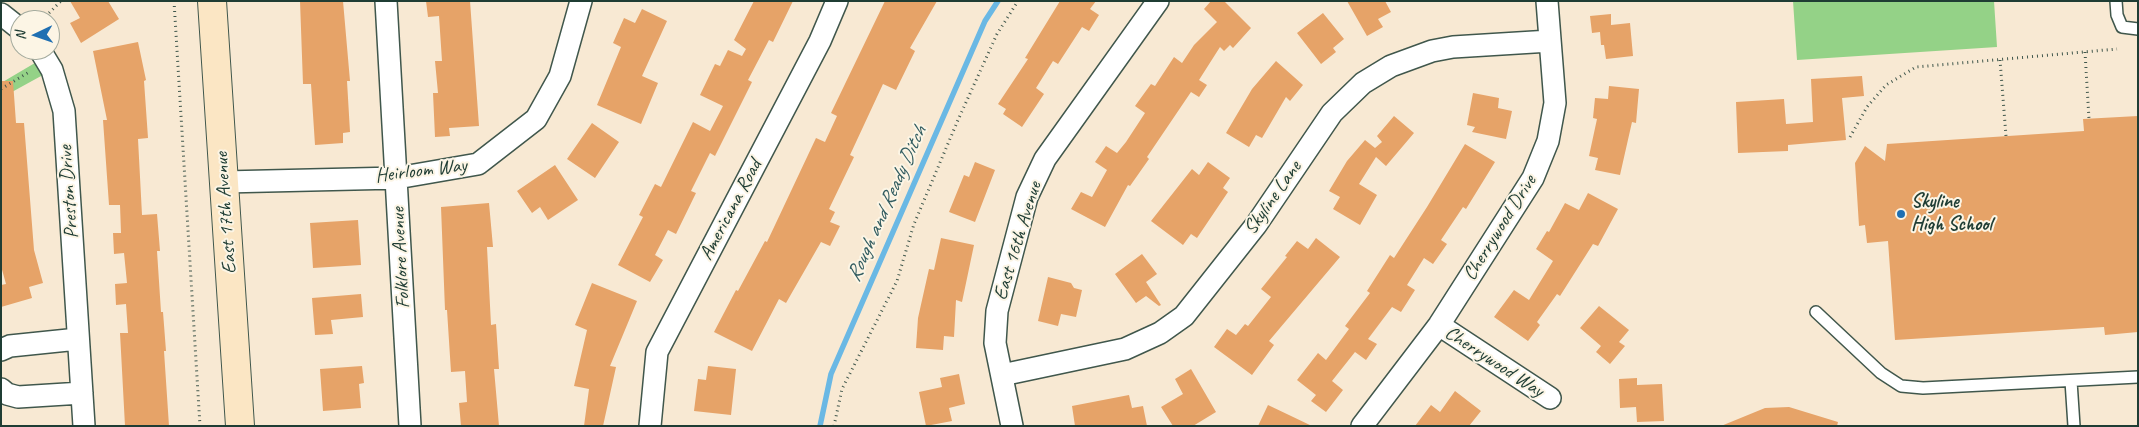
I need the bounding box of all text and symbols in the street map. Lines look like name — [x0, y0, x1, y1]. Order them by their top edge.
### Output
north arrow — [10, 10, 60, 60]
text: N — [12, 31, 29, 41]
water label: Rough and Ready Ditch — [841, 122, 933, 286]
street label: Preston Drive — [54, 145, 84, 239]
street label: East 17th Avenue — [210, 151, 242, 275]
street label: Heirloom Way — [374, 153, 468, 189]
street label: Americana Road — [694, 156, 768, 264]
street label: Skyline Lane — [1239, 157, 1307, 239]
street label: Cherrywood Drive — [1458, 171, 1542, 285]
street label: East 16th Avenue — [989, 179, 1047, 303]
place label: Skyline High School — [1911, 190, 1992, 237]
street label: Folklore Avenue — [386, 207, 416, 309]
marker: Skyline High School — [1895, 208, 1907, 220]
street label: Cherrywood Way — [1440, 321, 1548, 403]

